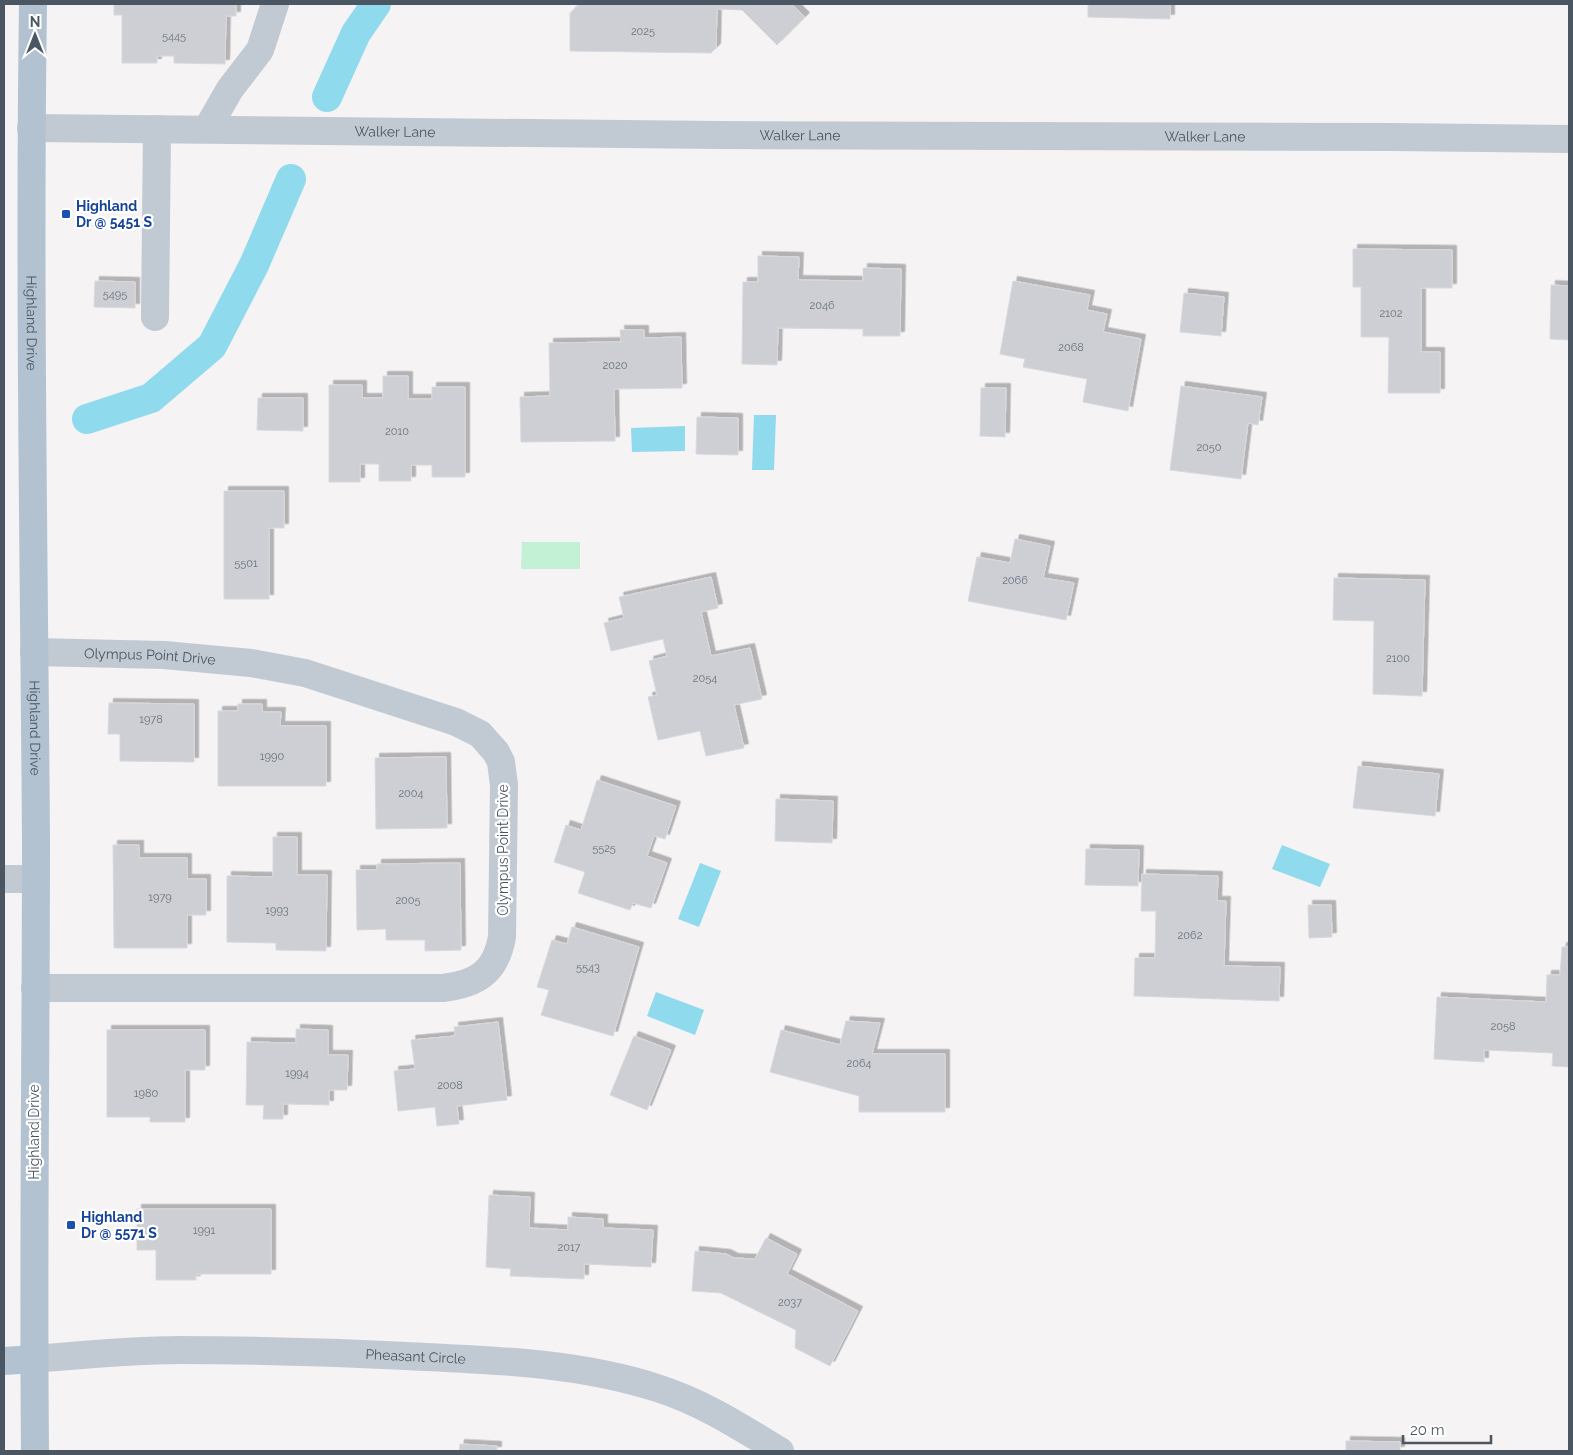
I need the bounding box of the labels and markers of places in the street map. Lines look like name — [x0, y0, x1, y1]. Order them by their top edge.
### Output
place label: Highland Dr @ 5451 S — [76, 198, 152, 230]
marker: Highland Dr @ 5451 S — [60, 208, 72, 220]
place label: Highland Dr @ 5571 S — [81, 1209, 157, 1241]
marker: Highland Dr @ 5571 S — [65, 1219, 77, 1231]

